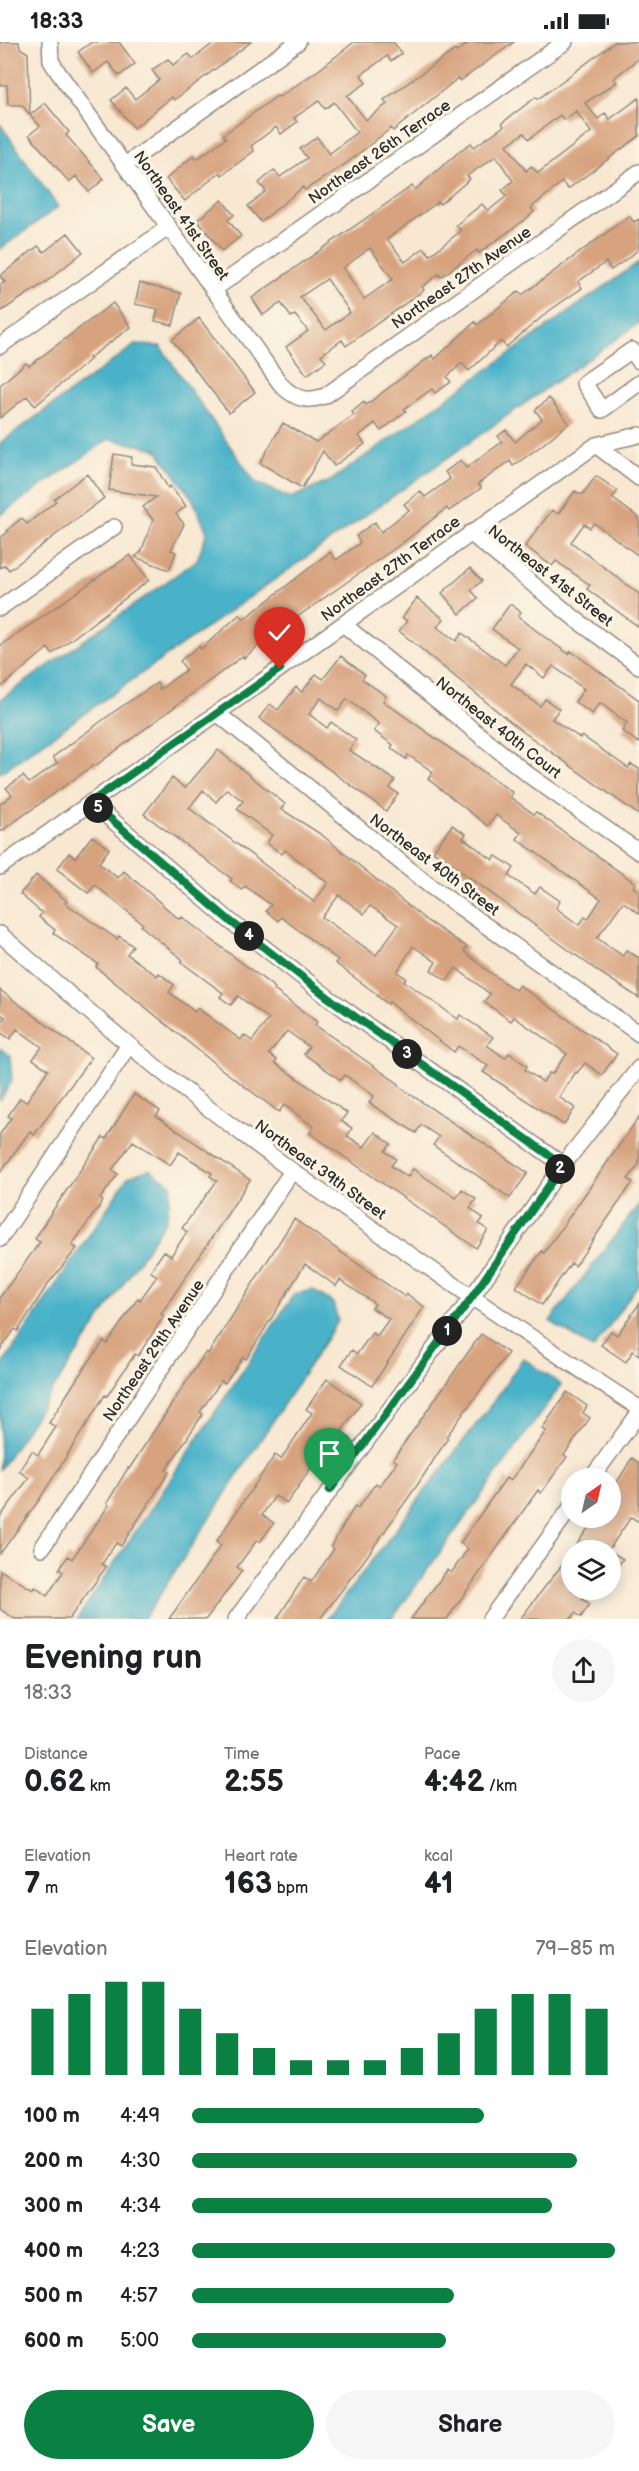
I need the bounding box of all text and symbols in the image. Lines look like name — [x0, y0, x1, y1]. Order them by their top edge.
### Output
text: 18:33 — [30, 8, 83, 35]
street label: Northeast 26th Terrace — [305, 96, 455, 208]
street label: Northeast 41st Street — [129, 148, 233, 284]
street label: Northeast 27th Avenue — [389, 223, 536, 334]
street label: Northeast 27th Terrace — [318, 512, 464, 626]
street label: Northeast 41st Street — [484, 522, 616, 631]
pin — [254, 607, 305, 669]
icon: check — [263, 616, 296, 649]
street label: Northeast 40th Court — [432, 673, 565, 783]
pin: 5 — [83, 793, 113, 823]
text: 5 — [93, 798, 103, 817]
street label: Northeast 40th Street — [366, 810, 503, 920]
pin: 4 — [234, 921, 264, 951]
text: 4 — [244, 926, 254, 945]
pin: 3 — [392, 1039, 422, 1069]
text: 3 — [402, 1044, 412, 1063]
street label: Northeast 39th Street — [251, 1116, 389, 1224]
pin: 2 — [545, 1154, 575, 1184]
text: 2 — [555, 1159, 565, 1178]
street label: Northeast 29th Avenue — [100, 1276, 209, 1425]
pin: 1 — [432, 1316, 462, 1346]
text: 1 — [444, 1321, 450, 1340]
pin — [304, 1428, 355, 1490]
icon: arrive — [313, 1437, 346, 1470]
north arrow — [561, 1468, 621, 1528]
map controls — [561, 1468, 621, 1600]
button: layers — [561, 1540, 621, 1600]
text: Evening run — [24, 1638, 202, 1678]
button: share — [552, 1639, 615, 1702]
text: 18:33 — [24, 1681, 72, 1705]
text: Distance — [24, 1745, 88, 1764]
text: Time — [224, 1745, 259, 1764]
text: Pace — [424, 1745, 460, 1764]
text: 0.62 — [24, 1764, 85, 1800]
text: 2:55 — [224, 1764, 284, 1800]
text: 4:42 — [424, 1764, 485, 1800]
text: km — [85, 1777, 111, 1796]
text: /km — [485, 1777, 517, 1796]
text: Elevation — [24, 1847, 91, 1866]
text: Heart rate — [224, 1847, 298, 1866]
text: kcal — [424, 1847, 453, 1866]
text: 7 — [24, 1866, 41, 1902]
text: 163 — [224, 1866, 272, 1902]
text: 41 — [424, 1866, 454, 1902]
text: m — [41, 1879, 58, 1898]
text: bpm — [272, 1879, 308, 1898]
text: Elevation — [24, 1937, 107, 1961]
text: 79–85 m — [535, 1937, 615, 1961]
text: 100 m — [24, 2104, 80, 2128]
text: 4:49 — [120, 2104, 160, 2128]
text: 200 m — [24, 2149, 83, 2173]
text: 4:30 — [120, 2149, 160, 2173]
text: 300 m — [24, 2194, 83, 2218]
text: 4:34 — [120, 2194, 161, 2218]
text: 400 m — [24, 2239, 83, 2263]
text: 4:23 — [120, 2239, 160, 2263]
text: 500 m — [24, 2284, 83, 2308]
text: 4:57 — [120, 2284, 158, 2308]
text: 600 m — [24, 2329, 84, 2353]
text: 5:00 — [120, 2329, 159, 2353]
button: Save — [24, 2390, 314, 2459]
button: Share — [326, 2390, 615, 2459]

